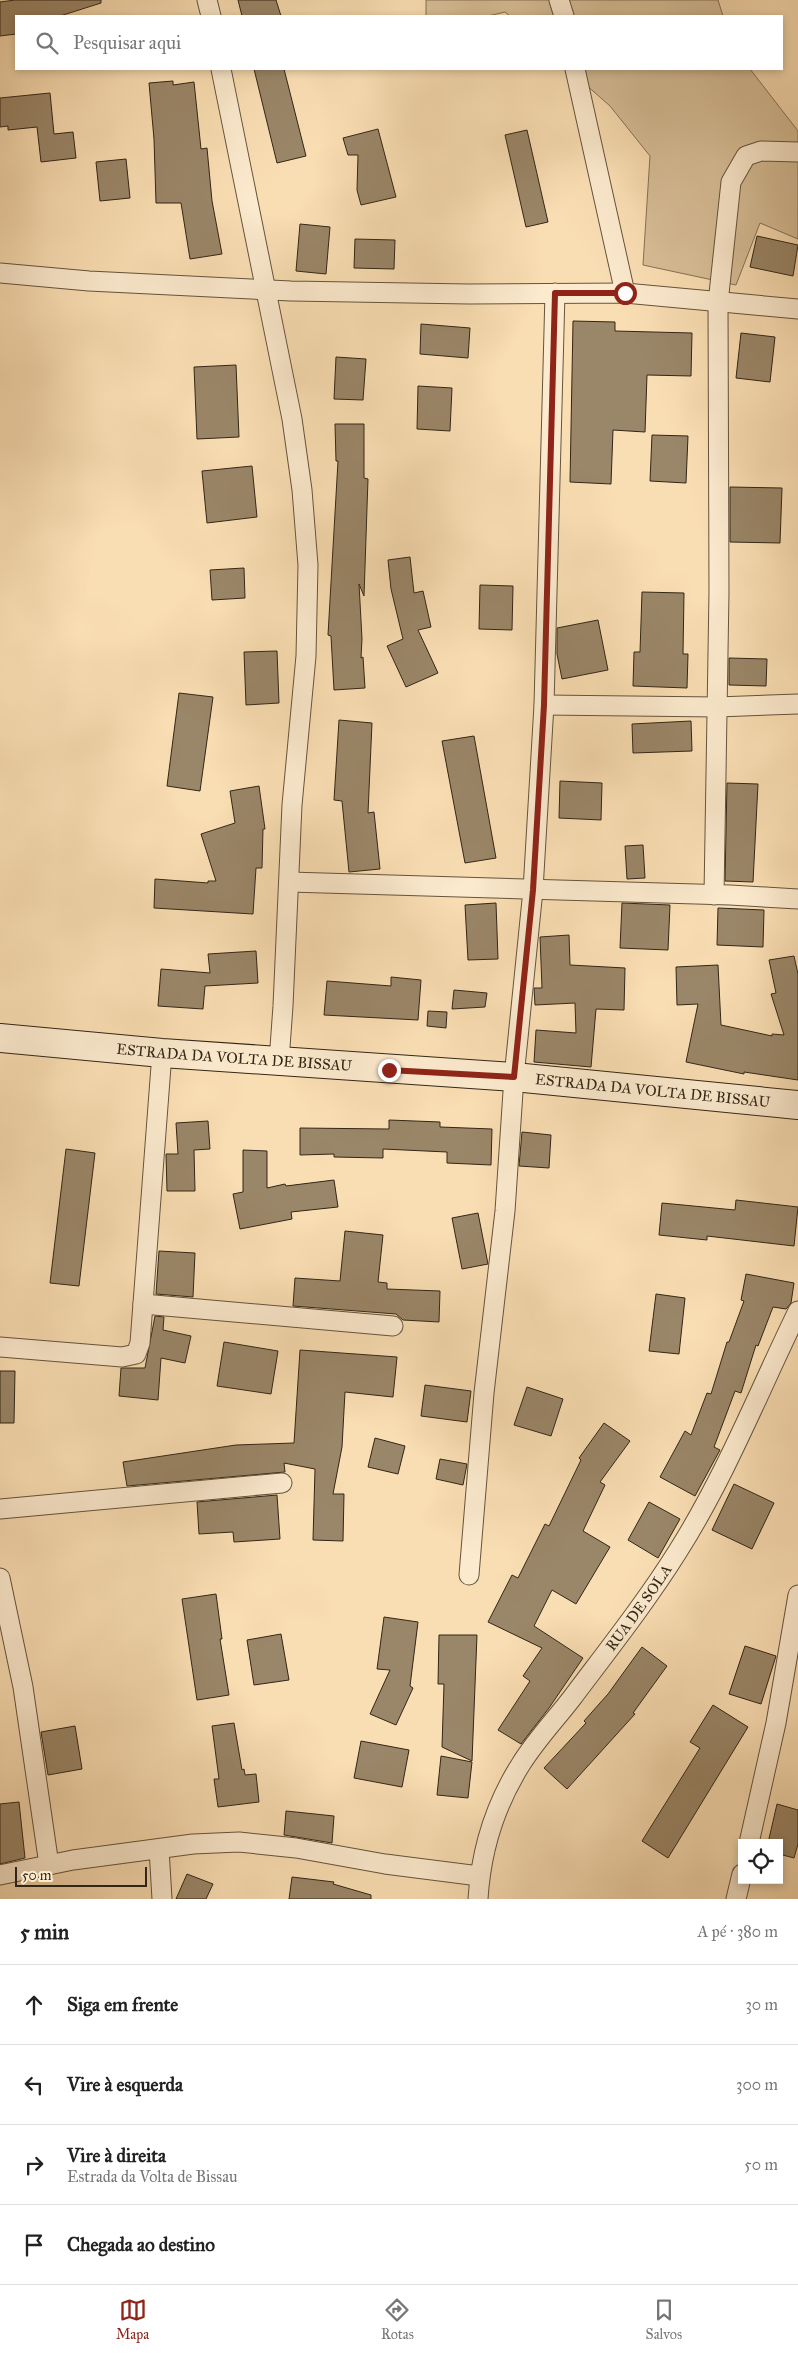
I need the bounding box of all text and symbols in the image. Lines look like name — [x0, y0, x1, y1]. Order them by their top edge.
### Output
search box — [15, 15, 783, 70]
icon: search — [33, 29, 61, 57]
text: Pesquisar aqui — [73, 31, 181, 54]
route start — [614, 282, 637, 305]
street label: ESTRADA DA VOLTA DE BISSAU — [116, 1040, 353, 1075]
route end — [378, 1059, 401, 1082]
street label: ESTRADA DA VOLTA DE BISSAU — [534, 1070, 771, 1111]
street label: RUA DE SOLA — [602, 1561, 676, 1655]
map controls — [738, 1839, 783, 1884]
button: locate — [738, 1839, 783, 1884]
scale bar — [15, 1864, 148, 1887]
text: 50 m — [22, 1867, 51, 1884]
text: 5 min — [20, 1919, 69, 1945]
text: A pé · 380 m — [698, 1922, 778, 1941]
icon: ahead — [20, 1991, 48, 2019]
text: Siga em frente — [67, 1993, 178, 2016]
text: 30 m — [745, 1995, 778, 2014]
icon: left — [20, 2071, 48, 2099]
text: Vire à esquerda — [67, 2073, 183, 2096]
text: 300 m — [736, 2075, 778, 2094]
text: Vire à direita — [67, 2144, 166, 2167]
icon: right — [20, 2151, 48, 2179]
text: 50 m — [744, 2155, 778, 2174]
text: Estrada da Volta de Bissau — [67, 2167, 237, 2186]
icon: arrive — [20, 2231, 48, 2259]
text: Chegada ao destino — [67, 2233, 215, 2256]
tab: Mapa — [116, 2296, 149, 2343]
tab: Rotas — [381, 2296, 414, 2343]
tab: Salvos — [646, 2296, 682, 2343]

